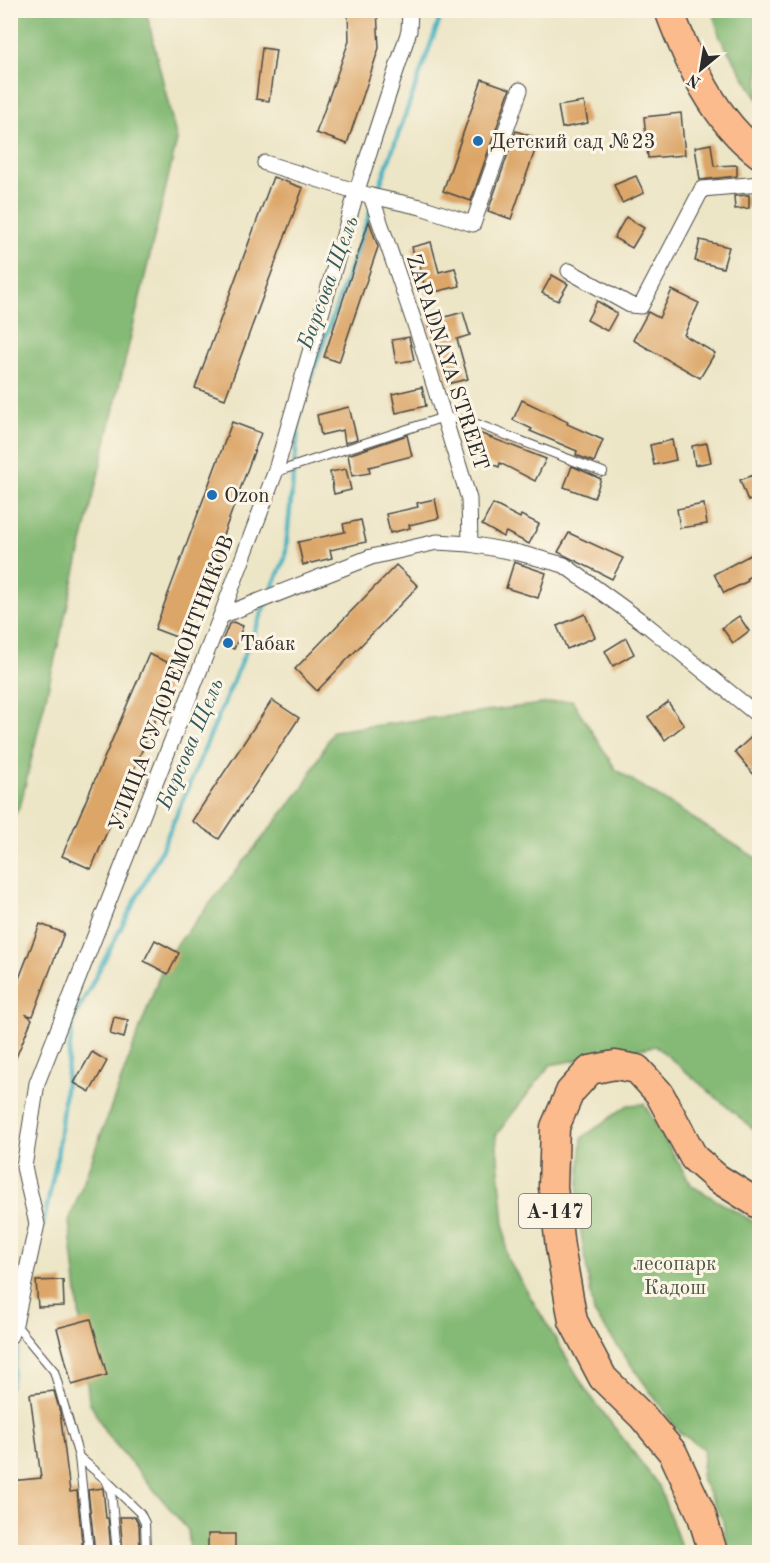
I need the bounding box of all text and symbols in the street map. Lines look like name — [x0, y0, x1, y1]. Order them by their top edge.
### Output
north arrow — [671, 39, 731, 99]
text: N — [685, 70, 704, 90]
place label: Детский сад №23 — [490, 132, 656, 153]
marker: Детский сад №23 — [471, 134, 485, 148]
water label: Барсова Щель — [294, 213, 363, 353]
street label: ZAPADNAYA STREET — [402, 252, 491, 473]
place label: Ozon — [224, 486, 270, 507]
marker: Ozon — [205, 488, 219, 502]
street label: УЛИЦА СУДОРЕМОНТНИКОВ — [106, 533, 239, 834]
place label: Табак — [240, 634, 296, 655]
marker: Табак — [221, 636, 235, 650]
water label: Барсова Щель — [153, 675, 228, 813]
road number: А-147 — [519, 1194, 591, 1228]
park label: лесопарк Кадош — [633, 1254, 717, 1299]

